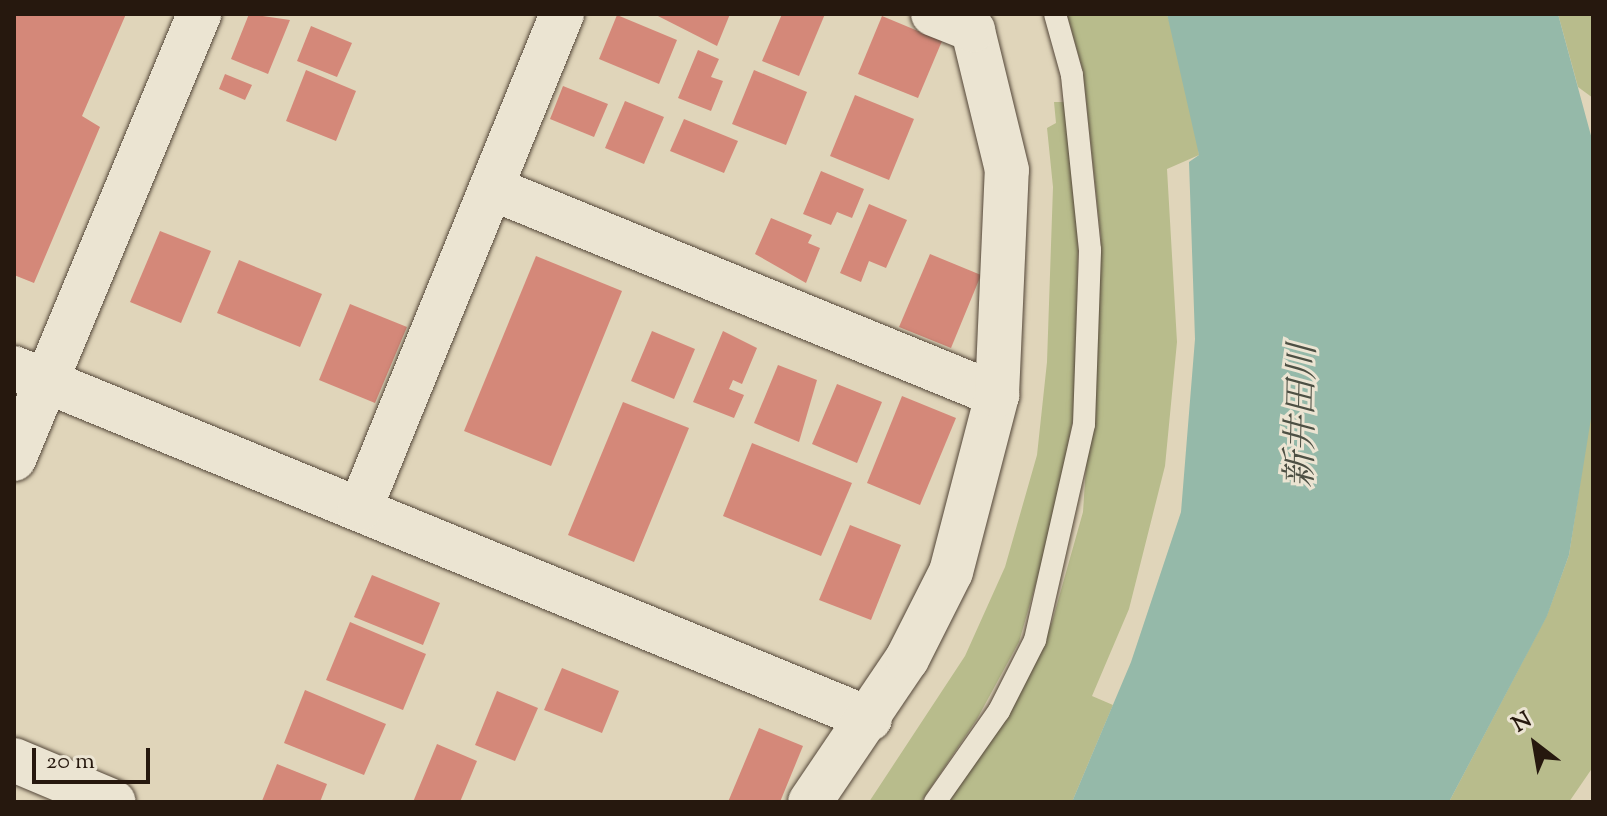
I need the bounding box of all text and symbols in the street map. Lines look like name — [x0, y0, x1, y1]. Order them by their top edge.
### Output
water label: 新井田川 — [1281, 344, 1327, 488]
north arrow — [1495, 704, 1575, 784]
text: N — [1507, 705, 1538, 742]
scale bar — [36, 732, 154, 782]
text: 20 m — [46, 745, 95, 779]

